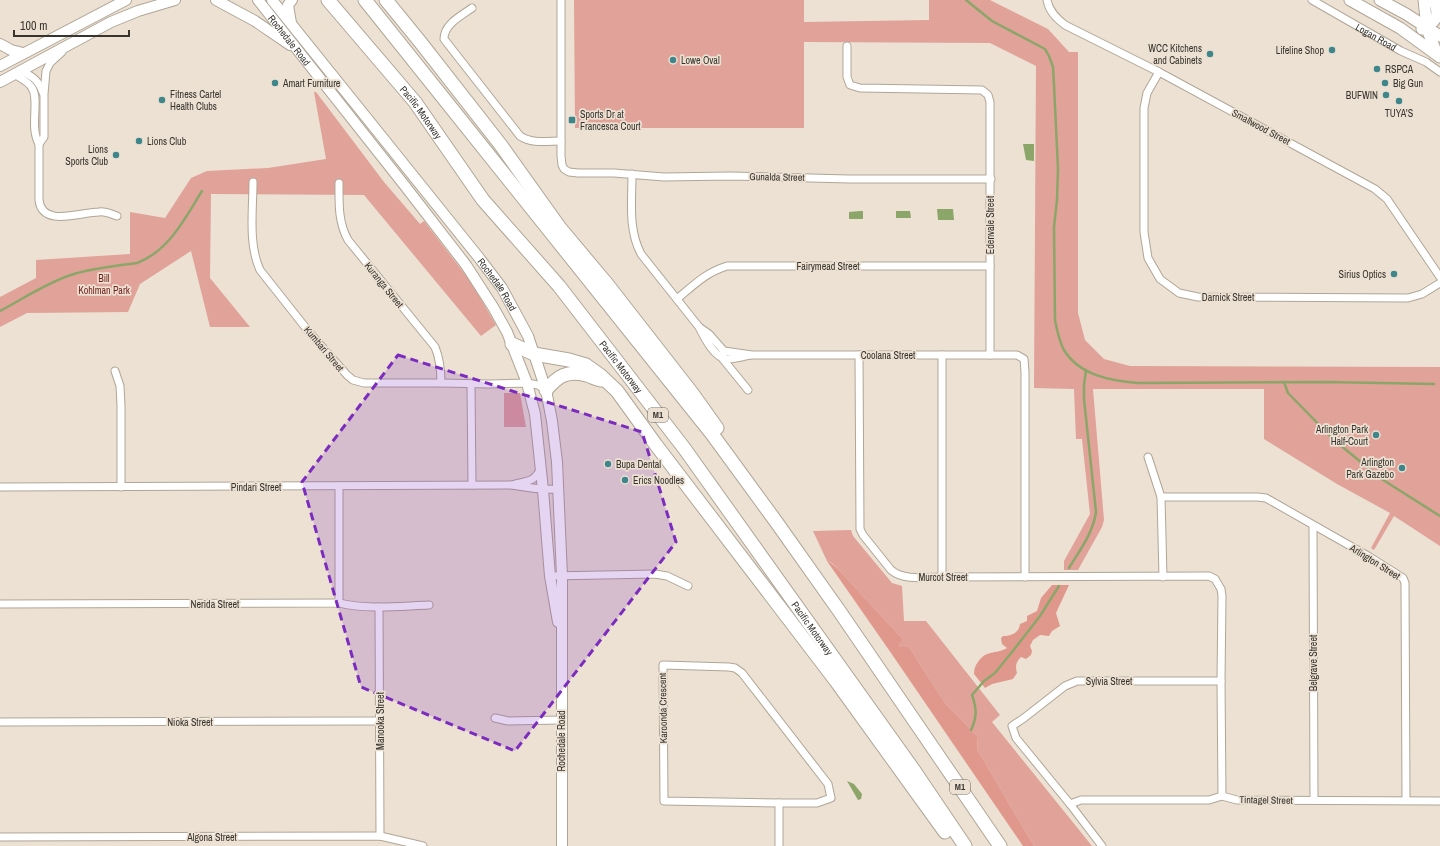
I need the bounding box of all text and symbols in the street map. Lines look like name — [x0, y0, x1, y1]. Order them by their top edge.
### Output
scale bar — [14, 12, 129, 38]
street label: Rochedale Road — [266, 12, 314, 68]
text: 100 m — [20, 18, 47, 34]
street label: Logan Road — [1354, 20, 1399, 54]
place label: WCC Kitchens and Cabinets — [1148, 42, 1202, 67]
place label: Lifeline Shop — [1276, 44, 1324, 57]
marker: Lifeline Shop — [1327, 45, 1337, 55]
marker: WCC Kitchens and Cabinets — [1205, 49, 1215, 59]
place label: Lowe Oval — [681, 54, 720, 67]
marker: Lowe Oval — [668, 55, 678, 65]
place label: RSPCA — [1385, 63, 1414, 76]
marker: RSPCA — [1372, 64, 1382, 74]
place label: Amart Furniture — [282, 77, 341, 90]
place label: Big Gun — [1393, 77, 1423, 90]
marker: Amart Furniture — [270, 78, 280, 88]
marker: Big Gun — [1380, 78, 1390, 88]
street label: Pacific Motorway — [397, 83, 446, 142]
place label: Fitness Cartel Health Clubs — [170, 88, 221, 113]
place label: BUFWIN — [1346, 89, 1378, 102]
marker: BUFWIN — [1381, 90, 1391, 100]
marker: Fitness Cartel Health Clubs — [157, 95, 167, 105]
marker: TUYA'S — [1394, 96, 1404, 106]
street label: Smallwood Street — [1230, 106, 1293, 148]
place label: TUYA'S — [1385, 107, 1414, 120]
place label: Sports Dr at Francesca Court — [580, 108, 641, 133]
marker: Sports Dr at Francesca Court — [567, 115, 577, 125]
place label: Lions Club — [147, 135, 187, 148]
marker: Lions Club — [134, 136, 144, 146]
place label: Lions Sports Club — [65, 143, 108, 168]
marker: Lions Sports Club — [111, 150, 121, 160]
street label: Gunalda Street — [749, 170, 805, 184]
street label: Edenvale Street — [984, 195, 997, 254]
street label: Rochedale Road — [475, 255, 520, 313]
street label: Kuranga Street — [362, 259, 407, 311]
street label: Fairymead Street — [797, 260, 860, 273]
place label: Sirius Optics — [1339, 268, 1386, 281]
marker: Sirius Optics — [1389, 269, 1399, 279]
park label: Bill Kohlman Park — [78, 272, 131, 297]
street label: Darnick Street — [1202, 291, 1255, 304]
street label: Kumbari Street — [301, 324, 347, 375]
street label: Pacific Motorway — [597, 338, 646, 396]
street label: Coolana Street — [861, 349, 916, 362]
road number: M1 — [648, 408, 668, 422]
place label: Arlington Park Half-Court — [1315, 423, 1369, 448]
marker: Arlington Park Half-Court — [1371, 430, 1381, 440]
place label: Arlington Park Gazebo — [1346, 456, 1394, 481]
place label: Bupa Dental — [616, 458, 661, 471]
marker: Bupa Dental — [603, 459, 613, 469]
marker: Arlington Park Gazebo — [1397, 463, 1407, 473]
place label: Erics Noodles — [633, 474, 684, 487]
marker: Erics Noodles — [620, 475, 630, 485]
street label: Pindari Street — [231, 481, 282, 494]
street label: Arlington Street — [1347, 541, 1403, 583]
street label: Murcot Street — [918, 571, 968, 584]
street label: Nerida Street — [191, 598, 240, 611]
street label: Pacific Motorway — [789, 599, 837, 658]
street label: Belgrave Street — [1307, 634, 1320, 691]
street label: Karoonda Crescent — [656, 672, 670, 743]
street label: Sylvia Street — [1086, 675, 1133, 688]
street label: Manooka Street — [374, 691, 387, 750]
street label: Rochedale Road — [555, 710, 568, 772]
street label: Nioka Street — [167, 716, 214, 729]
road number: M1 — [950, 780, 970, 794]
street label: Tintagel Street — [1239, 793, 1294, 807]
street label: Algona Street — [186, 831, 238, 844]

